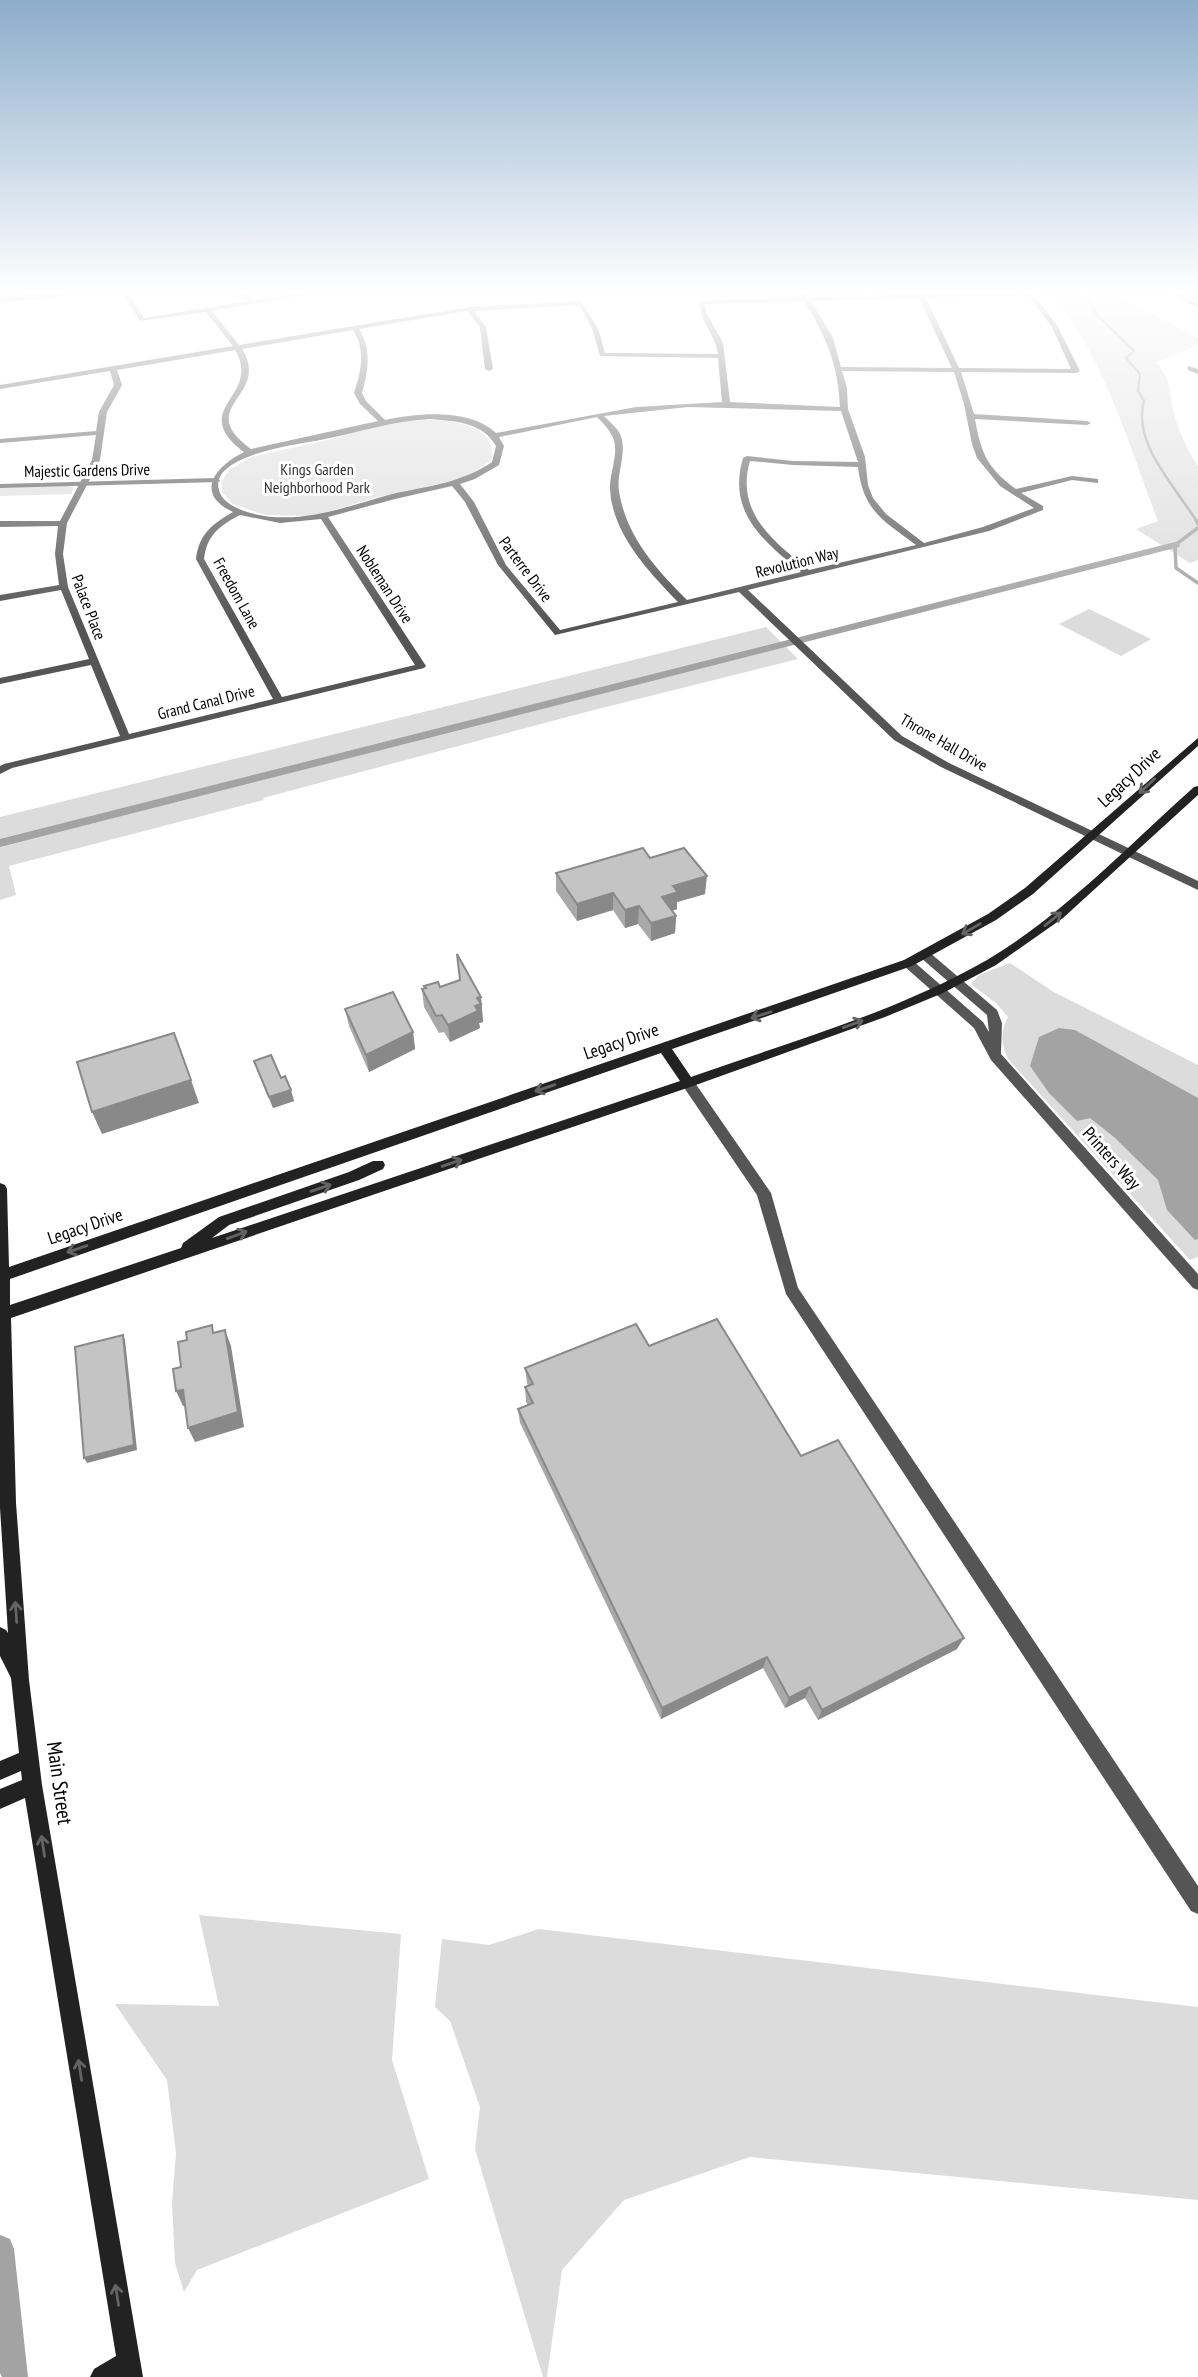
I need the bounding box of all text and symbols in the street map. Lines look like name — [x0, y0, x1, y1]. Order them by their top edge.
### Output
street label: Majestic Gardens Drive — [24, 459, 150, 481]
park label: Kings Garden Neighborhood Park — [264, 459, 371, 497]
street label: Parterre Drive — [495, 532, 557, 606]
street label: Nobleman Drive — [352, 541, 418, 627]
street label: Revolution Way — [753, 542, 841, 582]
street label: Freedom Lane — [209, 554, 265, 632]
street label: Palace Place — [67, 572, 111, 642]
street label: Grand Canal Drive — [155, 680, 257, 724]
street label: Throne Hall Drive — [897, 709, 991, 775]
street label: Legacy Drive — [1093, 742, 1165, 812]
one-way arrow — [1139, 778, 1156, 795]
one-way arrow — [1043, 912, 1062, 927]
one-way arrow — [961, 922, 981, 936]
one-way arrow — [750, 1010, 772, 1022]
street label: Legacy Drive — [580, 1017, 662, 1065]
one-way arrow — [841, 1017, 863, 1029]
one-way arrow — [535, 1083, 557, 1095]
street label: Printers Way — [1078, 1122, 1146, 1194]
one-way arrow — [441, 1156, 463, 1168]
one-way arrow — [310, 1181, 332, 1193]
street label: Legacy Drive — [44, 1202, 126, 1250]
one-way arrow — [225, 1228, 247, 1240]
one-way arrow — [67, 1244, 89, 1256]
one-way arrow — [9, 1601, 22, 1624]
street label: Main Street — [41, 1740, 79, 1826]
one-way arrow — [36, 1835, 49, 1858]
one-way arrow — [73, 2059, 86, 2082]
one-way arrow — [110, 2284, 123, 2306]

